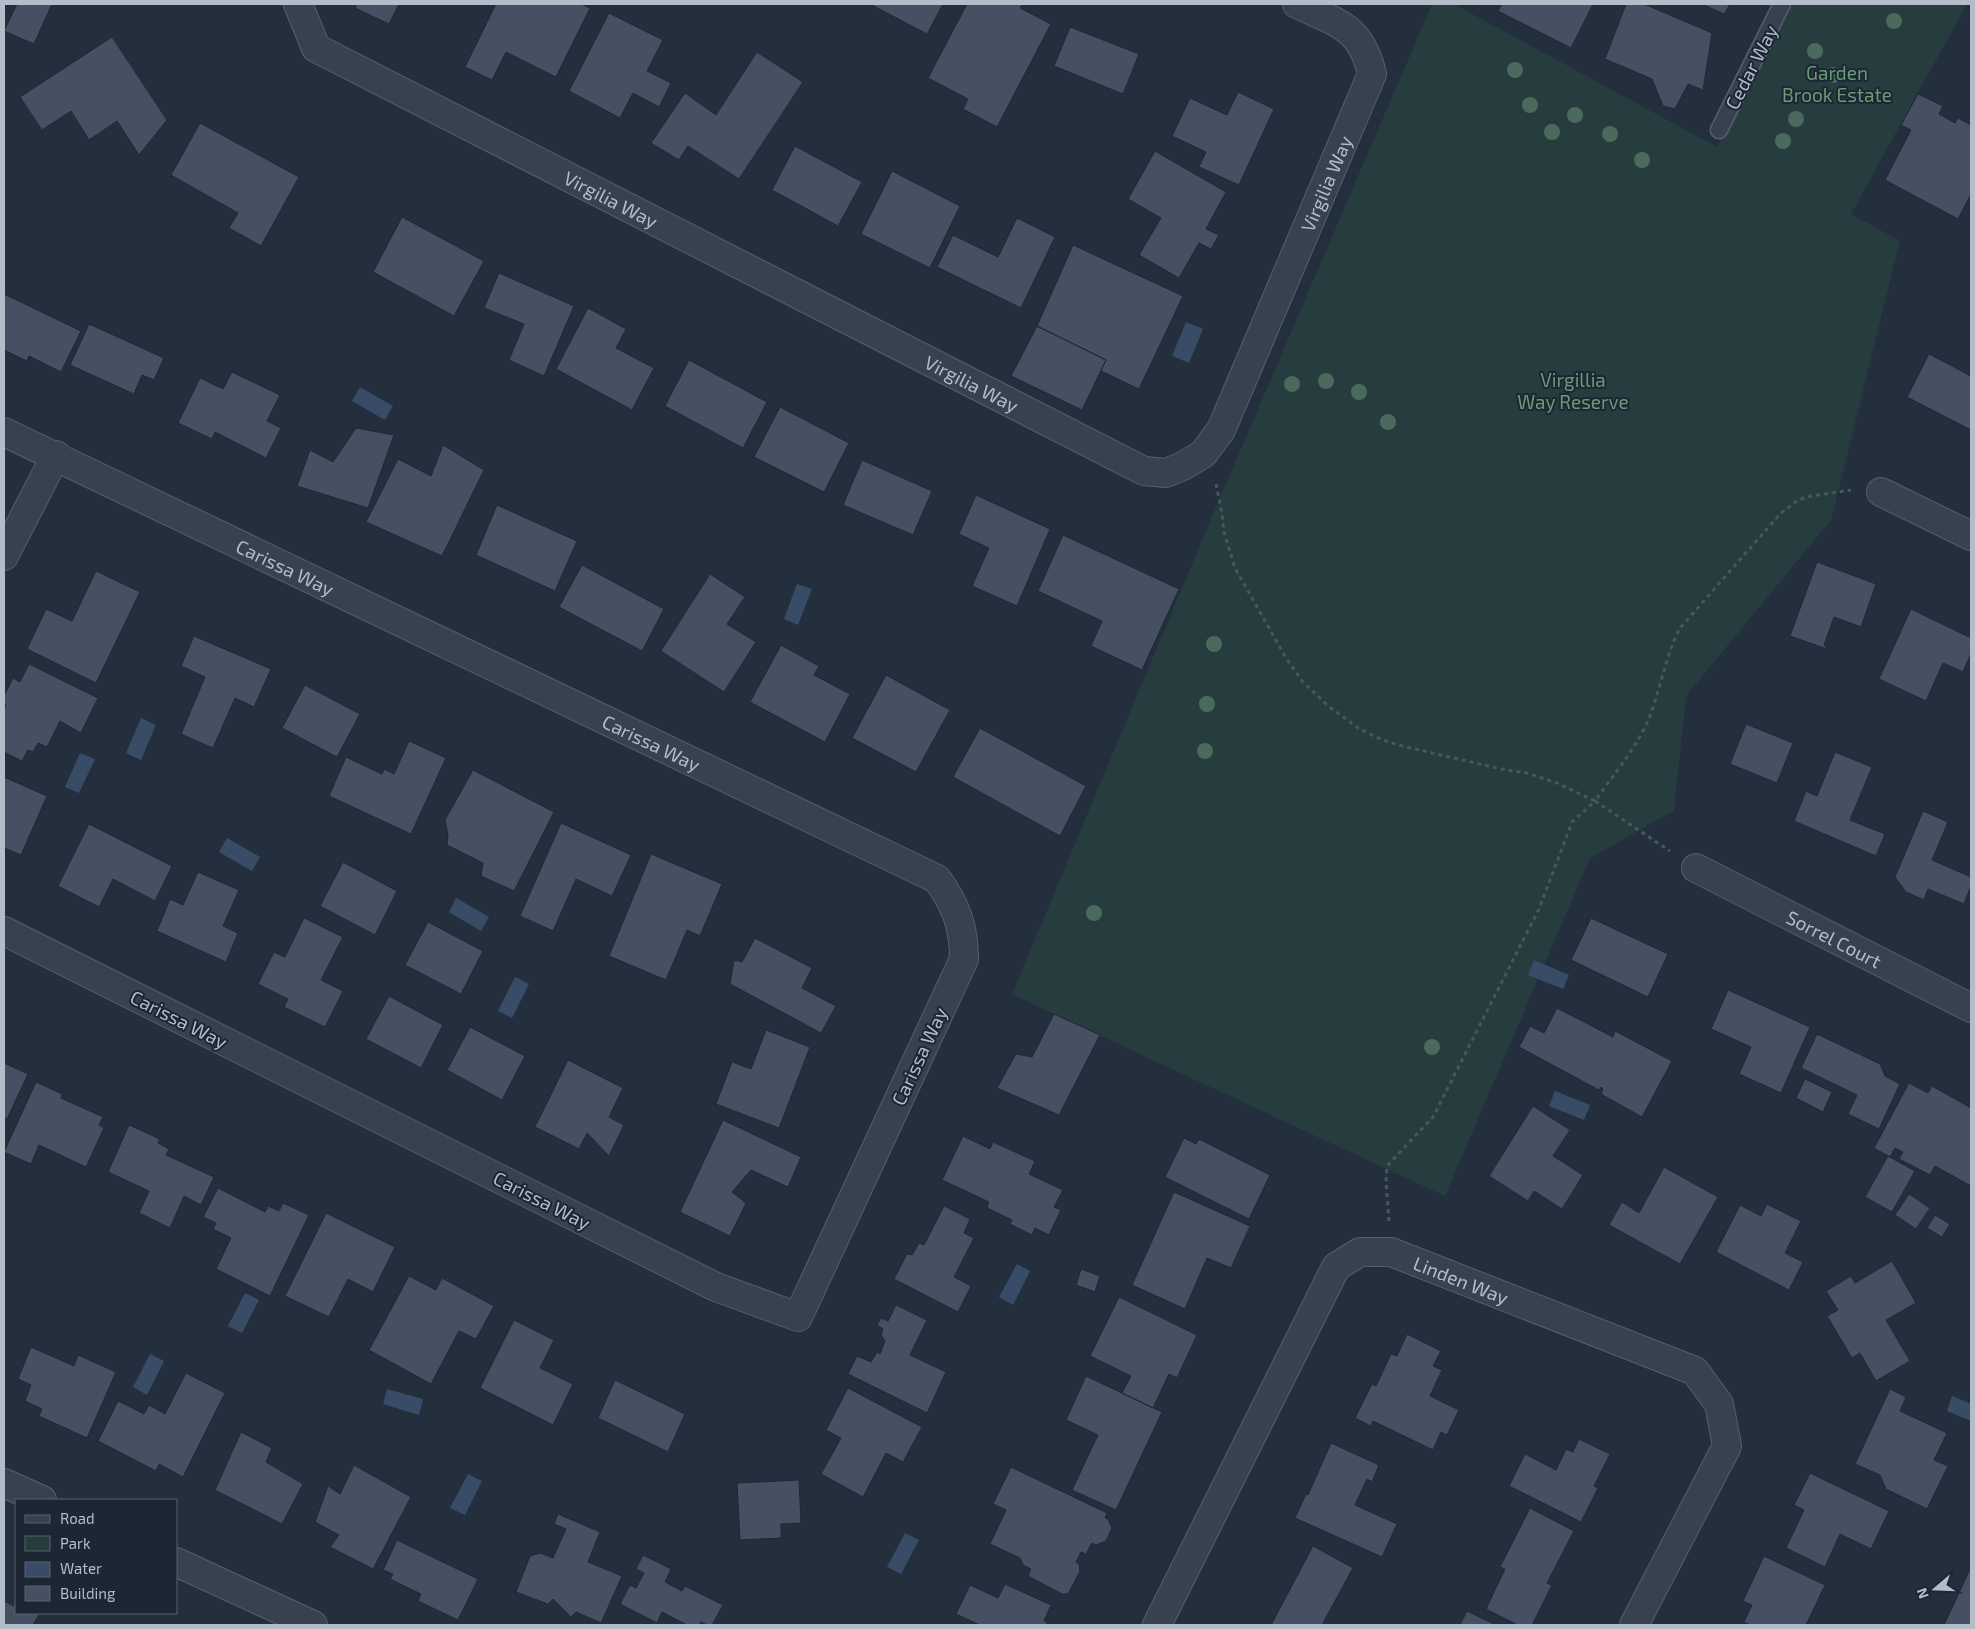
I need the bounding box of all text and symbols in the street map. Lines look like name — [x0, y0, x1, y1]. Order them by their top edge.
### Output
street label: Cedar Way — [1720, 21, 1782, 113]
park label: Garden Brook Estate — [1782, 61, 1892, 106]
street label: Virgilia Way — [1295, 132, 1356, 235]
street label: Virgilia Way — [560, 165, 662, 232]
street label: Virgilia Way — [921, 350, 1023, 417]
park label: Virgillia Way Reserve — [1517, 368, 1629, 413]
street label: Carissa Way — [233, 534, 338, 600]
street label: Carissa Way — [599, 709, 704, 775]
street label: Sorrel Court — [1783, 905, 1885, 972]
street label: Carissa Way — [127, 985, 231, 1053]
street label: Carissa Way — [886, 1003, 952, 1109]
street label: Carissa Way — [490, 1166, 594, 1234]
street label: Linden Way — [1411, 1251, 1512, 1308]
legend — [15, 1499, 178, 1614]
text: Road — [60, 1509, 95, 1527]
text: Park — [60, 1534, 91, 1552]
text: Water — [60, 1559, 102, 1577]
north arrow — [1910, 1564, 1960, 1614]
text: Building — [60, 1584, 116, 1602]
text: N — [1913, 1586, 1932, 1601]

